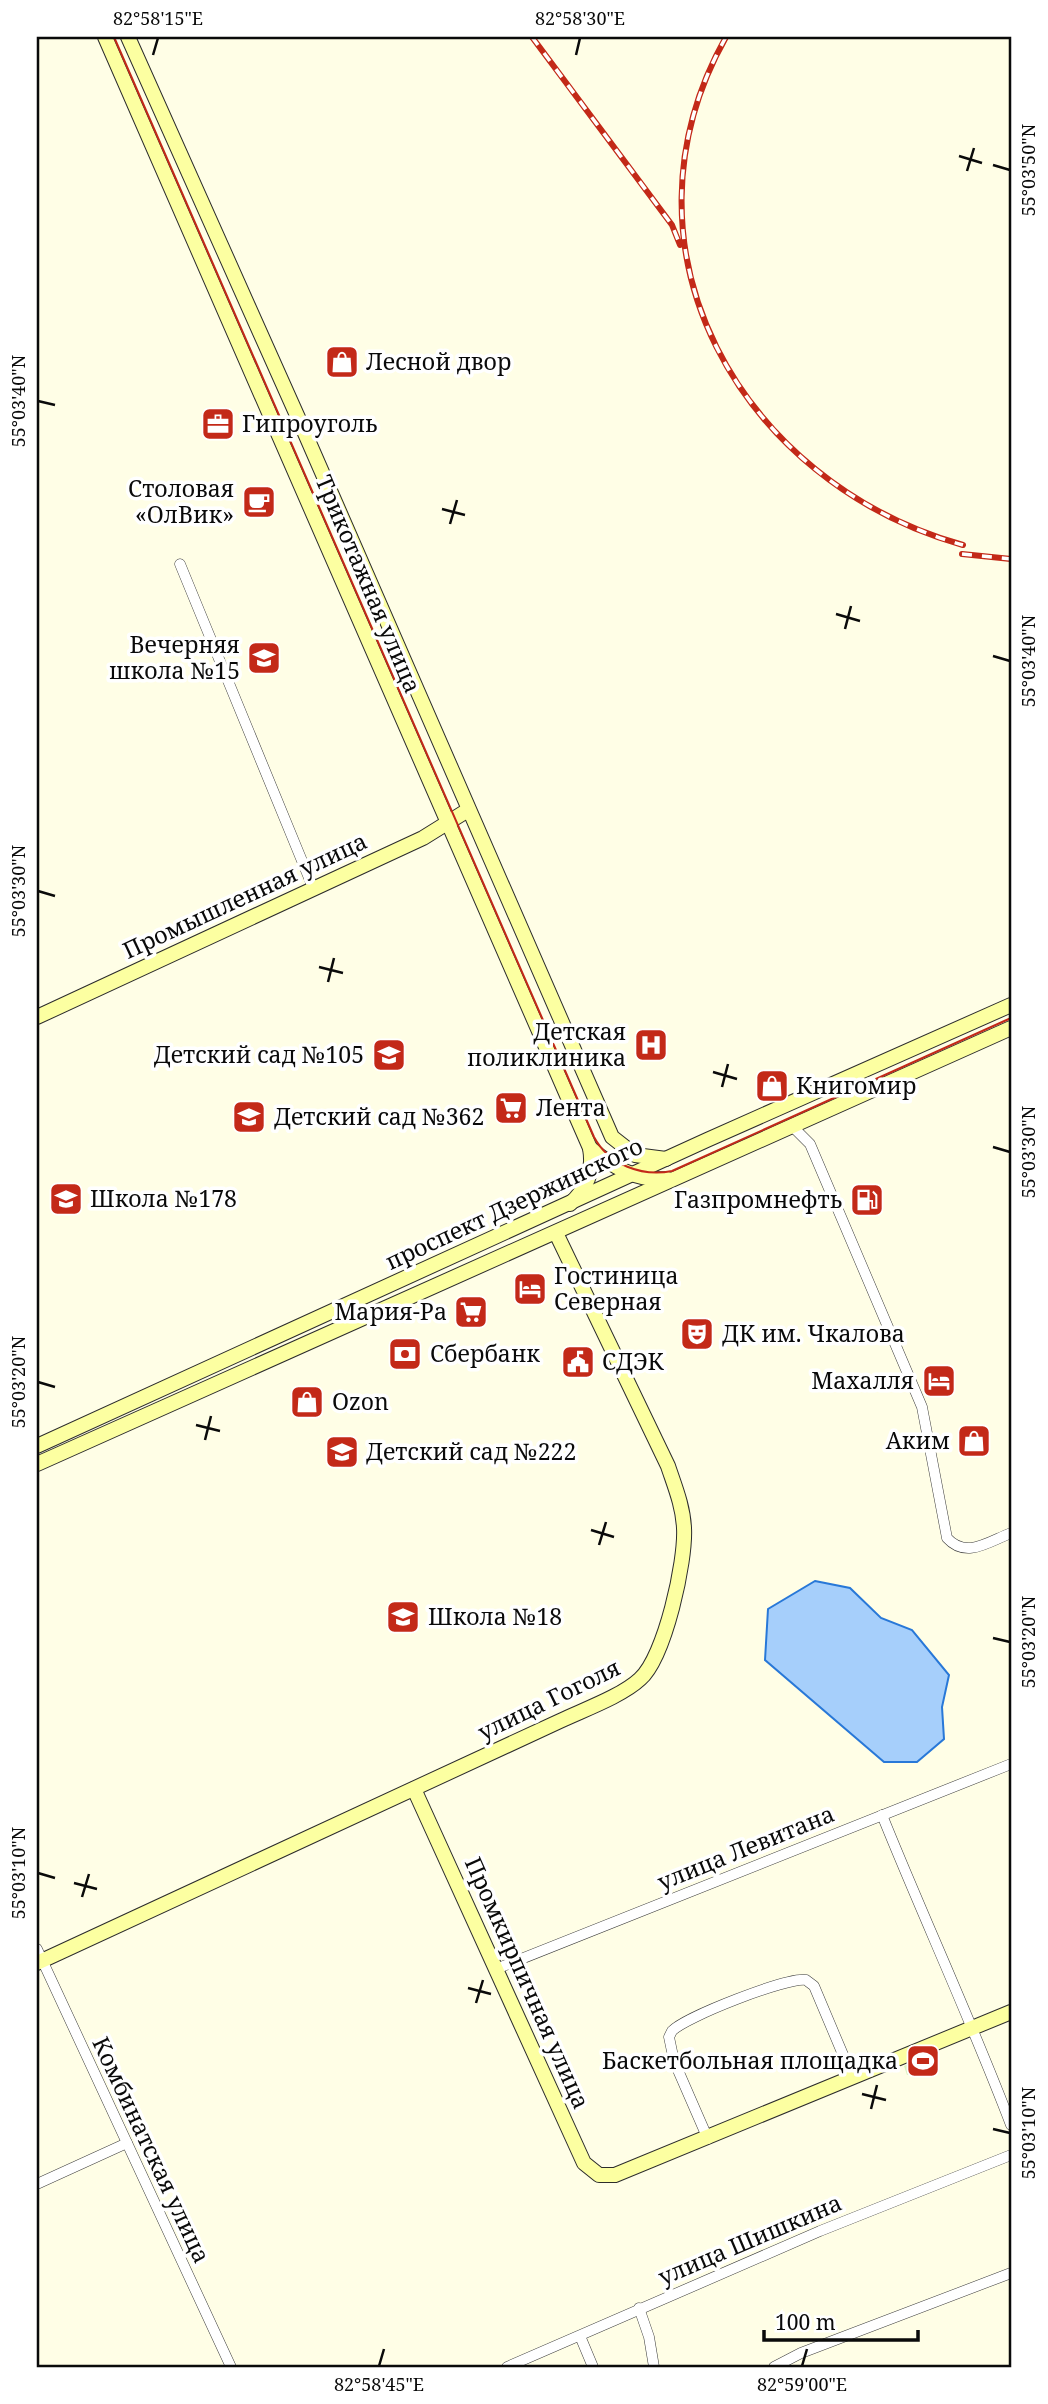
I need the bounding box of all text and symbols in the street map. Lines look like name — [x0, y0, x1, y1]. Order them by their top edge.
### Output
text: 82°58'15"E — [113, 6, 203, 30]
text: 82°58'30"E — [535, 6, 625, 30]
text: 55°03'50"N — [1016, 123, 1040, 216]
shop icon: Лесной двор — [323, 343, 361, 381]
place label: Лесной двор — [366, 345, 512, 377]
text: 55°03'40"N — [6, 354, 30, 447]
office icon: Гипроуголь — [199, 405, 237, 443]
place label: Гипроуголь — [242, 407, 377, 439]
street label: Трикотажная улица — [309, 470, 429, 697]
place label: Столовая «ОлВик» — [128, 472, 234, 530]
cafe icon: Столовая «ОлВик» — [240, 483, 278, 521]
text: 55°03'40"N — [1016, 614, 1040, 707]
place label: Вечерняя школа №15 — [109, 628, 240, 686]
school or university icon: Вечерняя школа №15 — [245, 639, 283, 677]
street label: Промышленная улица — [117, 824, 372, 966]
text: 55°03'30"N — [6, 844, 30, 937]
place label: Детская поликлиника — [467, 1015, 626, 1073]
hospital icon: Детская поликлиника — [632, 1026, 670, 1064]
school or university icon: Детский сад №105 — [370, 1036, 408, 1074]
place label: Детский сад №105 — [154, 1038, 364, 1070]
shop icon: Книгомир — [753, 1067, 791, 1105]
place label: Книгомир — [796, 1069, 916, 1101]
supermarket icon: Лента — [492, 1089, 530, 1127]
place label: Лента — [536, 1091, 606, 1123]
school or university icon: Детский сад №362 — [230, 1098, 268, 1136]
place label: Детский сад №362 — [274, 1100, 484, 1132]
text: 55°03'30"N — [1016, 1105, 1040, 1198]
street label: проспект Дзержинского — [380, 1129, 647, 1277]
school or university icon: Школа №178 — [47, 1180, 85, 1218]
fuel station icon: Газпромнефть — [848, 1181, 886, 1219]
place label: Школа №178 — [90, 1182, 237, 1214]
place label: Газпромнефть — [674, 1183, 842, 1215]
place label: Гостиница Северная — [554, 1259, 679, 1317]
hotel icon: Гостиница Северная — [511, 1270, 549, 1308]
supermarket icon: Мария-Ра — [452, 1293, 490, 1331]
place label: Мария-Ра — [334, 1295, 447, 1327]
theatre icon: ДК им. Чкалова — [678, 1315, 716, 1353]
place label: ДК им. Чкалова — [722, 1317, 905, 1349]
text: 55°03'20"N — [6, 1335, 30, 1428]
bank icon: Сбербанк — [386, 1335, 424, 1373]
place label: Сбербанк — [430, 1337, 540, 1369]
public building icon: СДЭК — [559, 1343, 597, 1381]
place label: СДЭК — [602, 1345, 665, 1377]
hotel icon: Махалля — [920, 1362, 958, 1400]
place label: Махалля — [811, 1364, 914, 1396]
shop icon: Ozon — [288, 1383, 326, 1421]
place label: Ozon — [332, 1385, 389, 1417]
shop icon: Аким — [955, 1422, 993, 1460]
place label: Аким — [886, 1424, 950, 1456]
school or university icon: Детский сад №222 — [323, 1433, 361, 1471]
place label: Детский сад №222 — [366, 1435, 576, 1467]
text: 55°03'20"N — [1016, 1595, 1040, 1688]
school or university icon: Школа №18 — [384, 1598, 422, 1636]
place label: Школа №18 — [428, 1600, 562, 1632]
street label: улица Гоголя — [472, 1651, 625, 1747]
street label: улица Левитана — [652, 1797, 839, 1897]
text: 55°03'10"N — [6, 1826, 30, 1919]
street label: Промкирпичная улица — [458, 1852, 598, 2114]
street label: Комбинатская улица — [85, 2031, 218, 2268]
sports icon: Баскетбольная площадка — [904, 2042, 942, 2080]
place label: Баскетбольная площадка — [602, 2044, 898, 2076]
text: 55°03'10"N — [1016, 2086, 1040, 2179]
street label: улица Шишкина — [653, 2186, 846, 2292]
scale bar — [764, 2299, 918, 2343]
text: 100 m — [775, 2308, 836, 2336]
text: 82°58'45"E — [334, 2372, 424, 2396]
text: 82°59'00"E — [757, 2372, 847, 2396]

